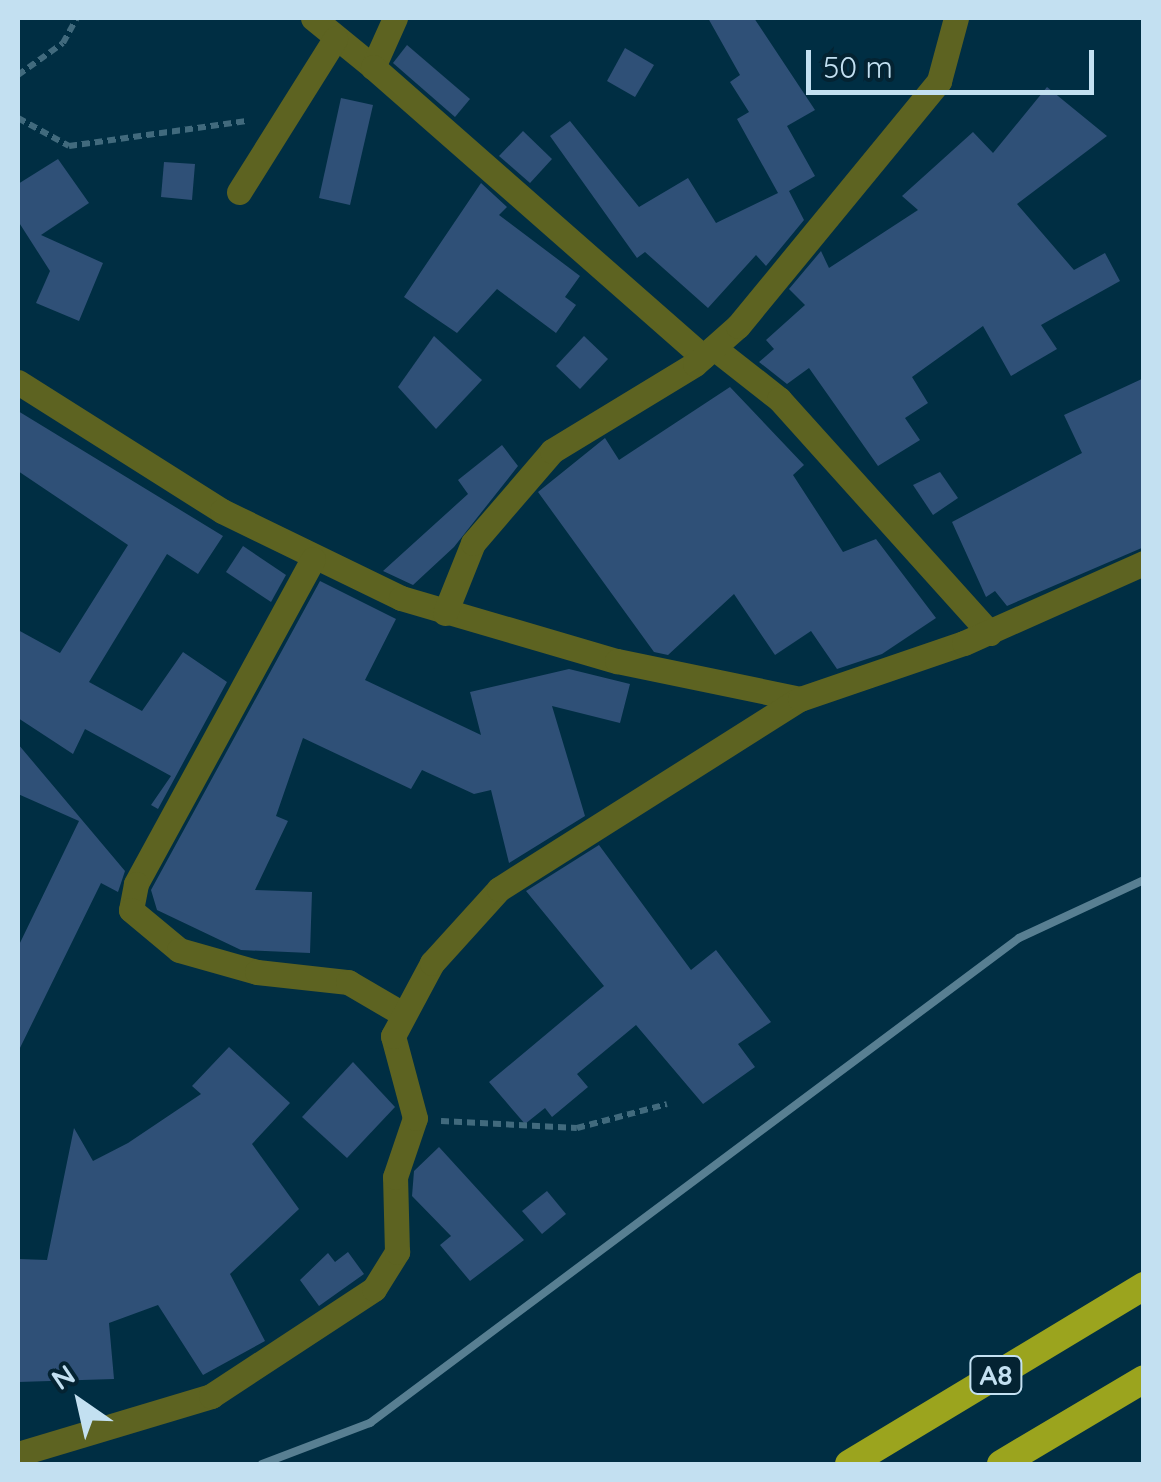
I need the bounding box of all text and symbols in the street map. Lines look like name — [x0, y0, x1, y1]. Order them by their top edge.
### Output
scale bar — [811, 30, 1098, 92]
text: 50 m — [823, 48, 893, 86]
north arrow — [30, 1352, 130, 1452]
road number: A8 — [968, 1352, 1024, 1398]
text: N — [45, 1356, 81, 1397]

